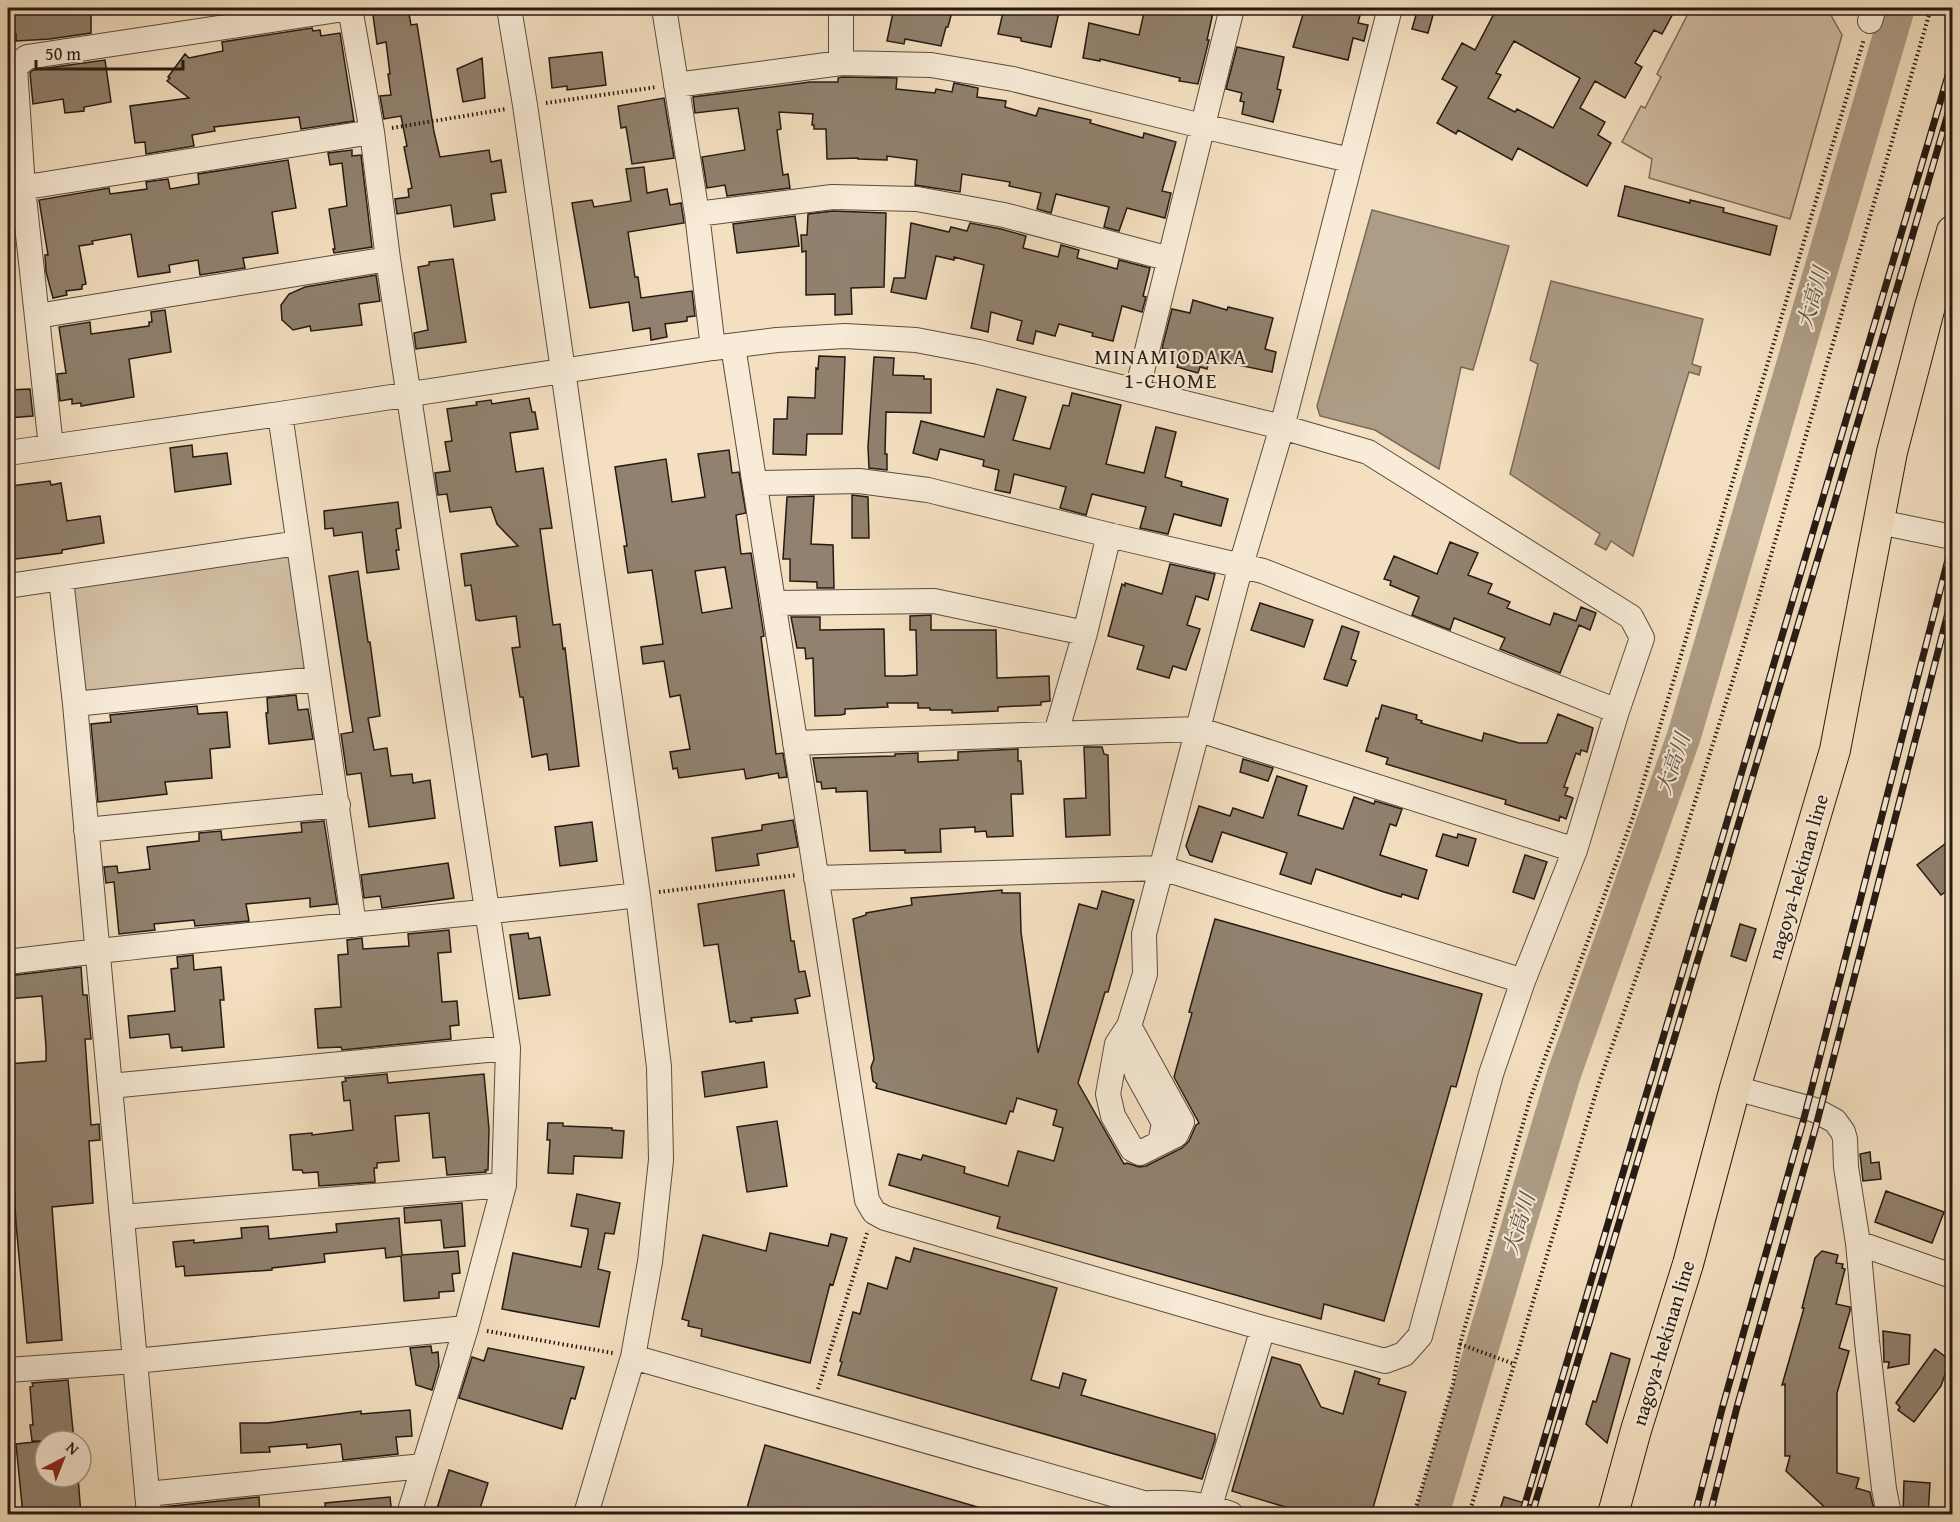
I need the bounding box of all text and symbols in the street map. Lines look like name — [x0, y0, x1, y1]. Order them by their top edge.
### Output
scale bar — [36, 33, 183, 71]
text: 50 m — [45, 40, 81, 67]
water label: 大高川 — [1789, 261, 1837, 332]
district label: MINAMIODAKA 1-CHOME — [1094, 341, 1248, 396]
water label: 大高川 — [1648, 727, 1698, 799]
street label: nagoya-hekinan line — [1760, 790, 1835, 963]
water label: 大高川 — [1494, 1187, 1543, 1259]
street label: nagoya-hekinan line — [1624, 1257, 1701, 1429]
north arrow — [33, 1429, 93, 1489]
text: N — [61, 1435, 85, 1461]

